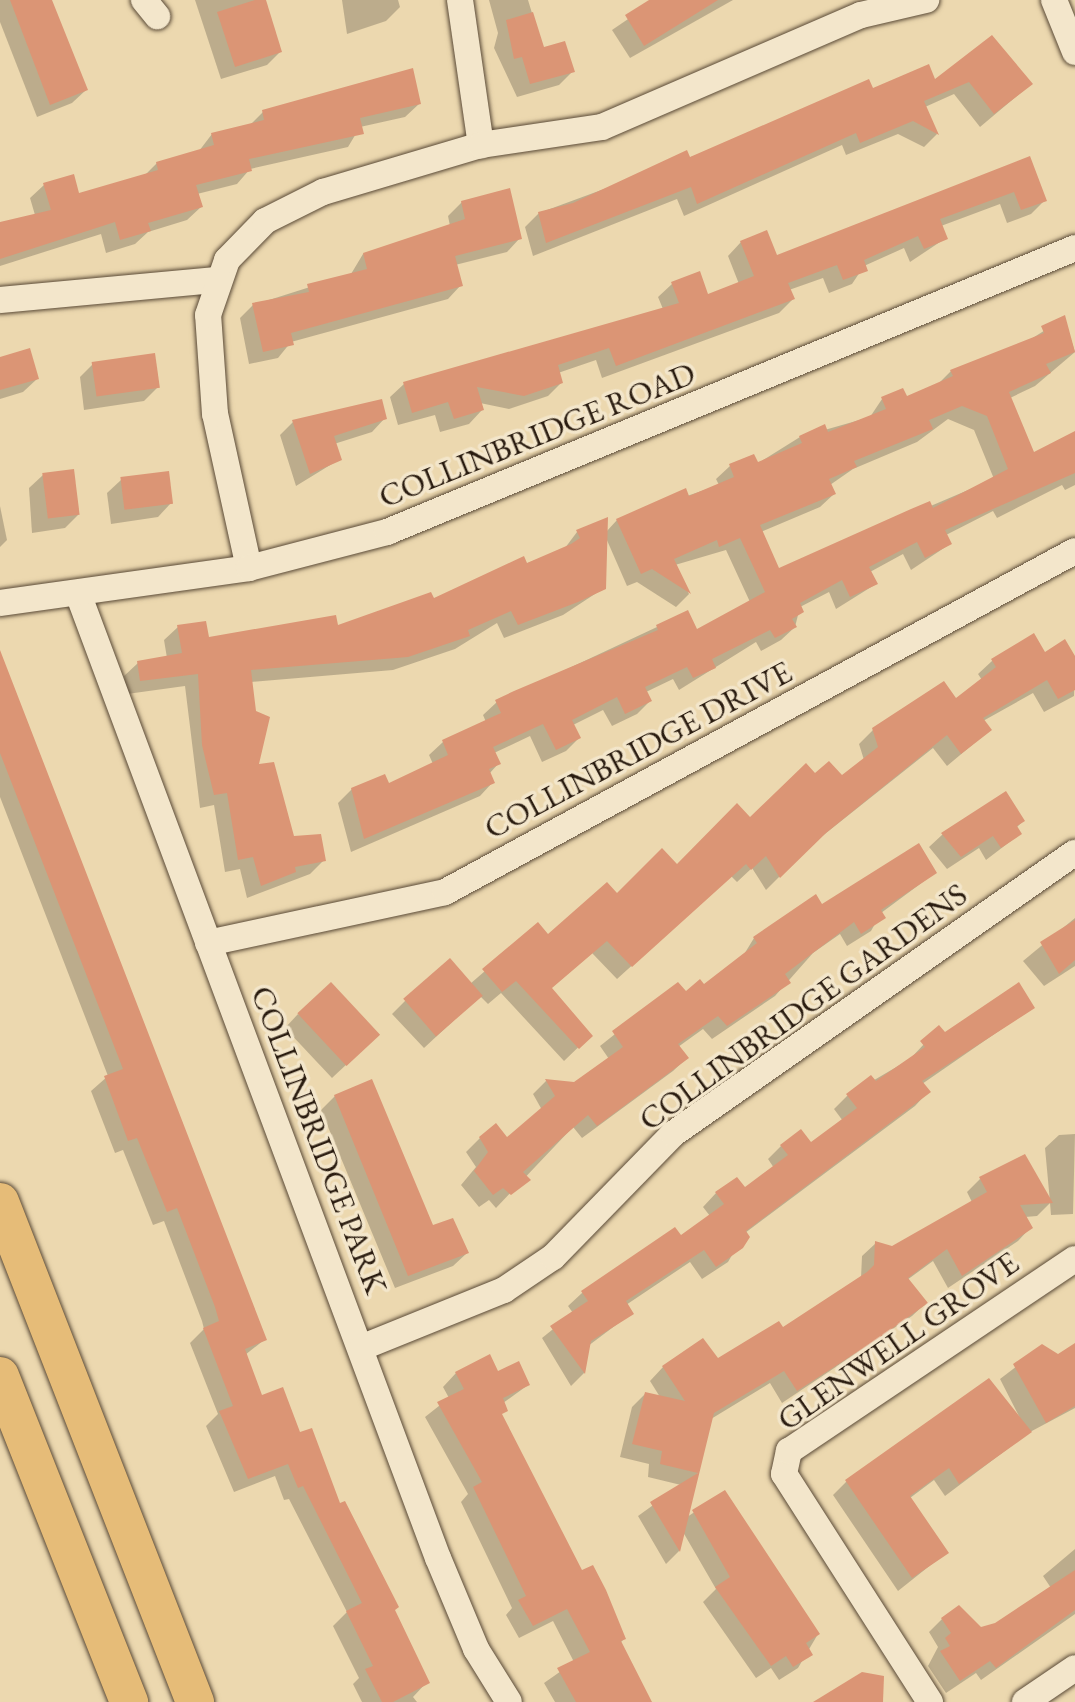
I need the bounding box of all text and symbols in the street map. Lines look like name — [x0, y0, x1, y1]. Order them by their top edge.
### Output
street label: COLLINBRIDGE ROAD — [373, 354, 701, 516]
street label: COLLINBRIDGE DRIVE — [478, 653, 798, 847]
street label: COLLINBRIDGE GARDENS — [632, 875, 974, 1139]
street label: COLLINBRIDGE PARK — [243, 981, 395, 1299]
street label: GLENWELL GROVE — [770, 1243, 1026, 1439]

